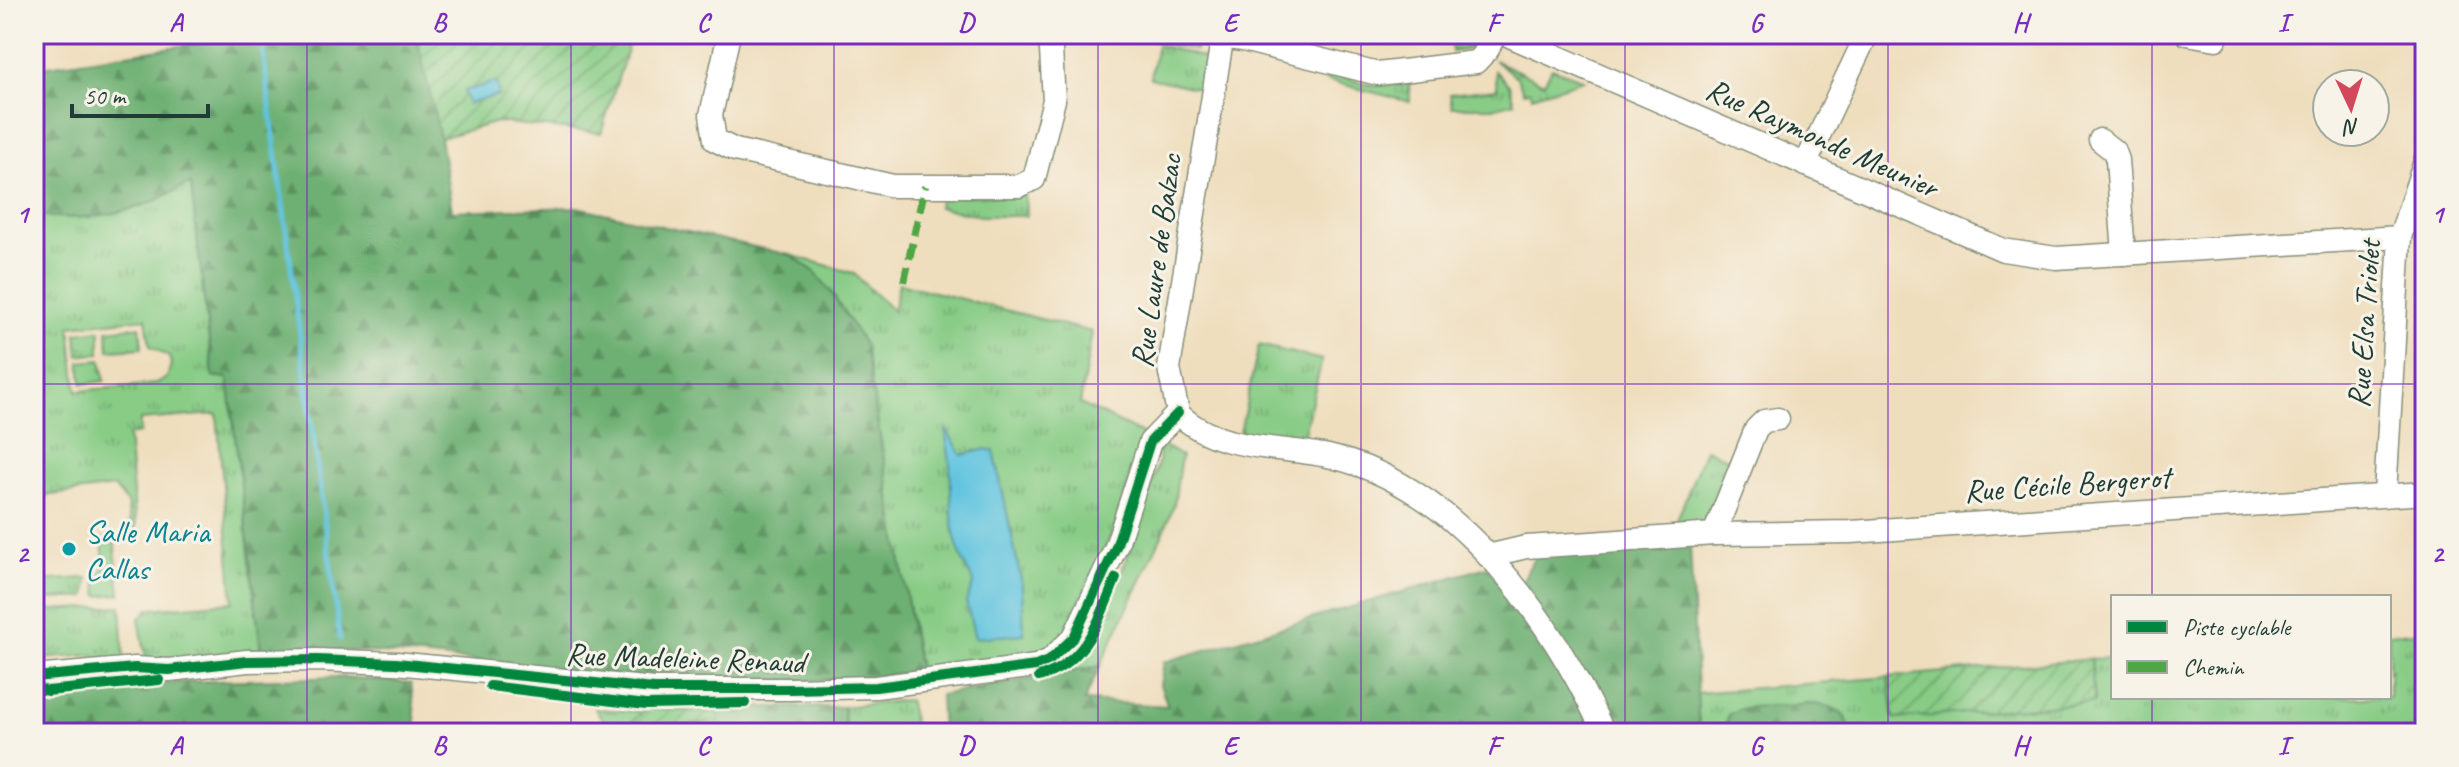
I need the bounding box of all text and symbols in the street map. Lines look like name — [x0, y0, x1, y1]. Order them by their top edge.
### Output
text: A — [169, 6, 184, 39]
text: B — [432, 6, 448, 39]
text: C — [697, 6, 713, 39]
text: D — [958, 6, 976, 39]
text: E — [1223, 6, 1241, 39]
text: F — [1487, 6, 1505, 39]
text: G — [1750, 6, 1766, 39]
text: H — [2013, 6, 2033, 39]
text: I — [2278, 6, 2295, 39]
scale bar — [72, 68, 208, 118]
street label: Rue Raymonde Meunier — [1700, 68, 1947, 209]
north arrow — [2311, 68, 2391, 148]
text: 50 m — [84, 81, 127, 111]
text: N — [2341, 113, 2360, 142]
street label: Rue Laure de Balzac — [1121, 150, 1192, 370]
text: 1 — [16, 198, 31, 231]
text: 1 — [2431, 198, 2446, 231]
street label: Rue Elsa Triolet — [2338, 235, 2391, 410]
street label: Rue Cécile Bergerot — [1962, 456, 2176, 512]
place label: Salle Maria Callas — [85, 511, 212, 589]
text: 2 — [16, 537, 30, 570]
text: 2 — [2431, 537, 2445, 570]
marker: Salle Maria Callas — [60, 540, 78, 558]
legend — [2111, 595, 2391, 699]
text: Piste cyclable — [2183, 612, 2293, 642]
street label: Rue Madeleine Renaud — [565, 633, 810, 683]
text: Chemin — [2183, 652, 2244, 682]
text: A — [169, 729, 184, 762]
text: B — [432, 729, 448, 762]
text: C — [697, 729, 713, 762]
text: D — [958, 729, 976, 762]
text: E — [1223, 729, 1241, 762]
text: F — [1487, 729, 1505, 762]
text: G — [1750, 729, 1766, 762]
text: H — [2013, 729, 2033, 762]
text: I — [2278, 729, 2295, 762]

